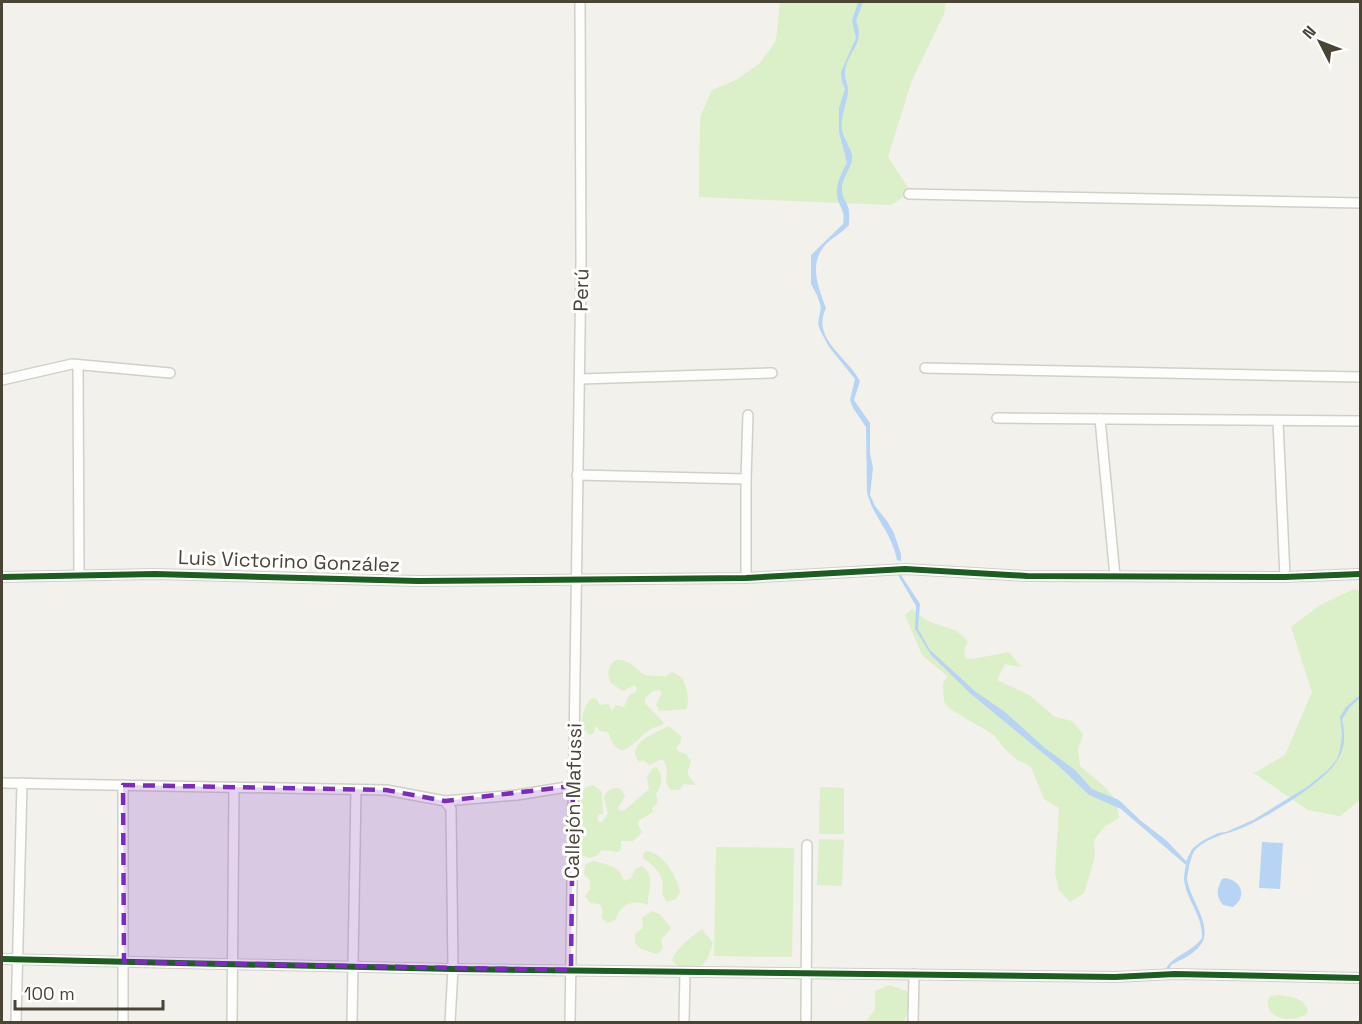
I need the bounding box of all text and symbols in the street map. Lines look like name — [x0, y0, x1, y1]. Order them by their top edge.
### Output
north arrow — [1290, 12, 1350, 72]
text: N — [1298, 21, 1321, 43]
street label: Perú — [568, 268, 594, 312]
street label: Luis Victorino González — [178, 544, 400, 578]
street label: Callejón Mafussi — [559, 723, 587, 879]
scale bar — [15, 973, 164, 1011]
text: 100 m — [24, 982, 75, 1005]

